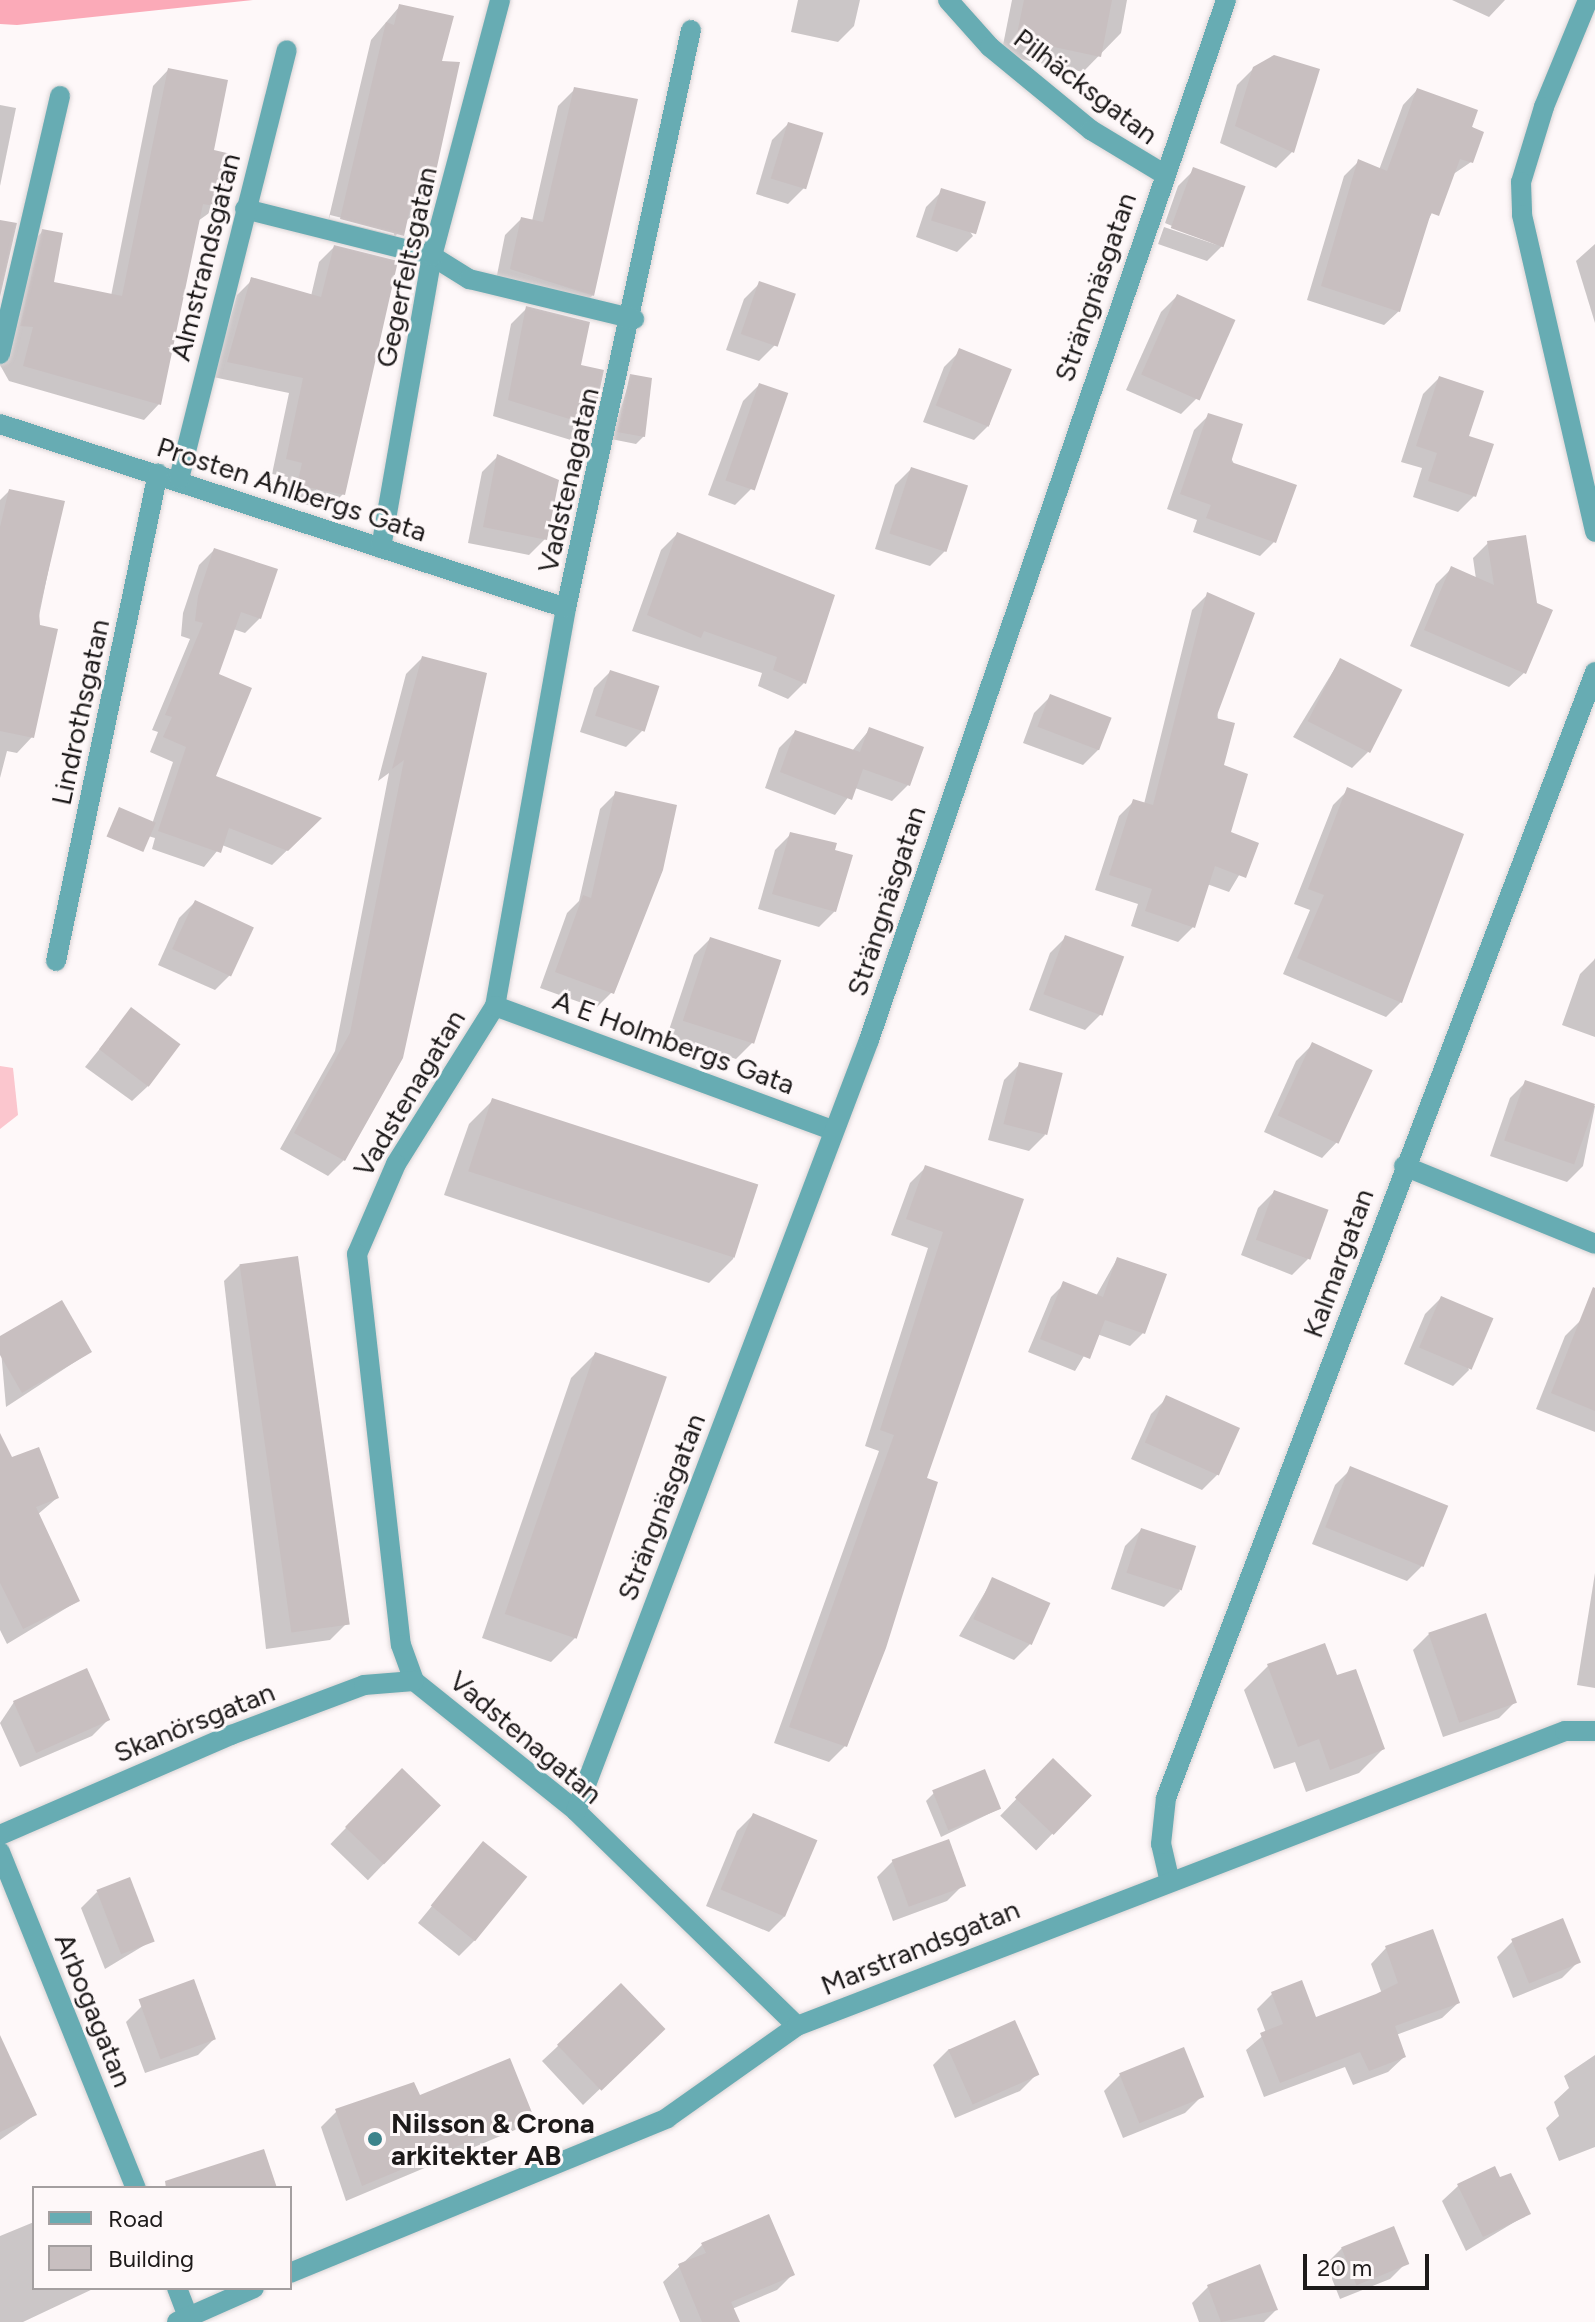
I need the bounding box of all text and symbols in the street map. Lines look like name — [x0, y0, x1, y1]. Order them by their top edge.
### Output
street label: Pilhäcksgatan — [1007, 21, 1165, 151]
street label: Almstrandsgatan — [163, 150, 247, 364]
street label: Gegerfeltsgatan — [368, 164, 444, 370]
street label: Strängnäsgatan — [1047, 188, 1143, 386]
street label: Vadstenagatan — [530, 384, 606, 576]
street label: Prosten Ahlbergs Gata — [153, 429, 431, 549]
street label: Lindrothsgatan — [44, 616, 116, 808]
street label: Strängnäsgatan — [839, 802, 933, 1000]
street label: A E Holmbergs Gata — [549, 983, 799, 1101]
street label: Vadstenagatan — [346, 1003, 472, 1183]
street label: Kalmargatan — [1296, 1184, 1380, 1342]
street label: Strängnäsgatan — [610, 1409, 712, 1605]
street label: Vadstenagatan — [443, 1663, 609, 1811]
street label: Skanörsgatan — [109, 1675, 279, 1769]
street label: Marstrandsgatan — [816, 1892, 1024, 2002]
street label: Arbogagatan — [48, 1928, 140, 2092]
place label: Nilsson & Crona arkitekter AB — [391, 2106, 595, 2172]
marker: Nilsson & Crona arkitekter AB — [366, 2130, 384, 2148]
legend — [32, 2186, 292, 2290]
text: Road — [108, 2204, 163, 2233]
scale bar — [1307, 2238, 1433, 2288]
text: Building — [108, 2244, 194, 2273]
text: 20 m — [1317, 2253, 1372, 2282]

